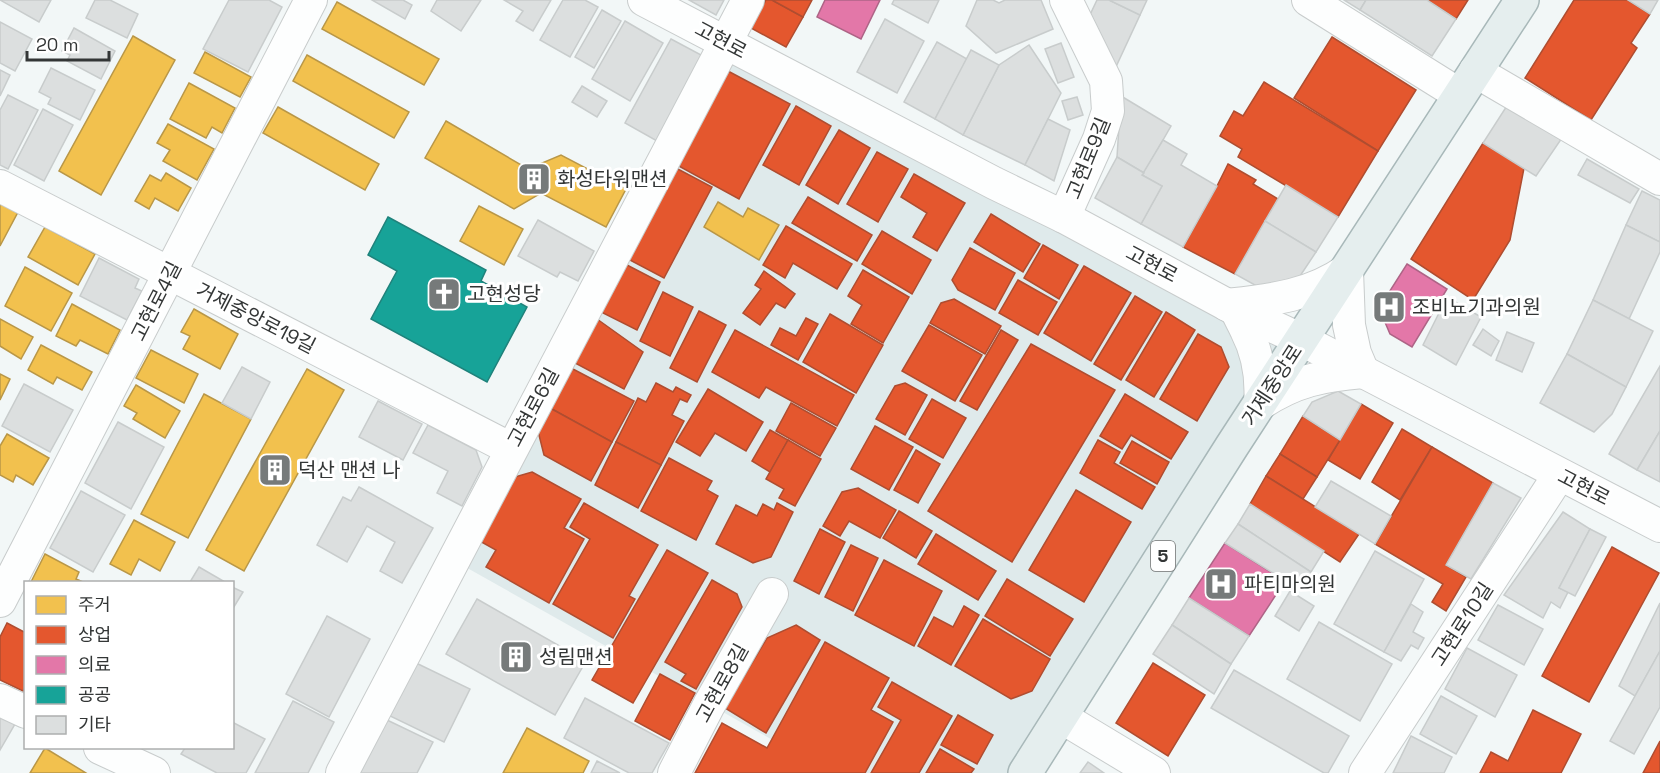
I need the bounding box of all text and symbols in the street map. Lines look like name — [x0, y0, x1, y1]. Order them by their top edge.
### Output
street label: 고현로 — [691, 16, 751, 64]
scale bar — [27, 24, 110, 62]
text: 20 m — [36, 33, 79, 56]
street label: 고현로9길 — [1060, 113, 1116, 203]
building icon: 화성타워맨션 — [516, 161, 552, 197]
place label: 화성타워맨션 — [557, 166, 667, 192]
street label: 고현로 — [1122, 240, 1182, 288]
street label: 고현로4길 — [125, 257, 187, 345]
church icon: 고현성당 — [426, 276, 462, 312]
street label: 거제중앙로19길 — [192, 277, 320, 359]
place label: 고현성당 — [467, 281, 541, 307]
hospital icon: 조비뇨기과의원 — [1371, 289, 1407, 325]
place label: 조비뇨기과의원 — [1412, 294, 1541, 320]
street label: 거제중앙로 — [1236, 339, 1308, 431]
street label: 고현로6길 — [501, 363, 565, 451]
building icon: 덕산 맨션 나 — [257, 452, 293, 488]
place label: 덕산 맨션 나 — [298, 457, 400, 483]
street label: 고현로 — [1554, 463, 1614, 511]
road number: 5 — [1151, 541, 1175, 571]
hospital icon: 파티마의원 — [1203, 566, 1239, 602]
place label: 파티마의원 — [1244, 571, 1336, 597]
street label: 고현로10길 — [1425, 577, 1499, 671]
legend — [24, 581, 234, 749]
text: 주거 — [78, 593, 111, 616]
text: 상업 — [78, 623, 111, 646]
building icon: 성림맨션 — [498, 639, 534, 675]
street label: 고현로8길 — [690, 639, 754, 727]
place label: 성림맨션 — [539, 644, 613, 670]
text: 의료 — [78, 653, 111, 676]
text: 공공 — [78, 683, 111, 706]
text: 기타 — [78, 713, 112, 736]

